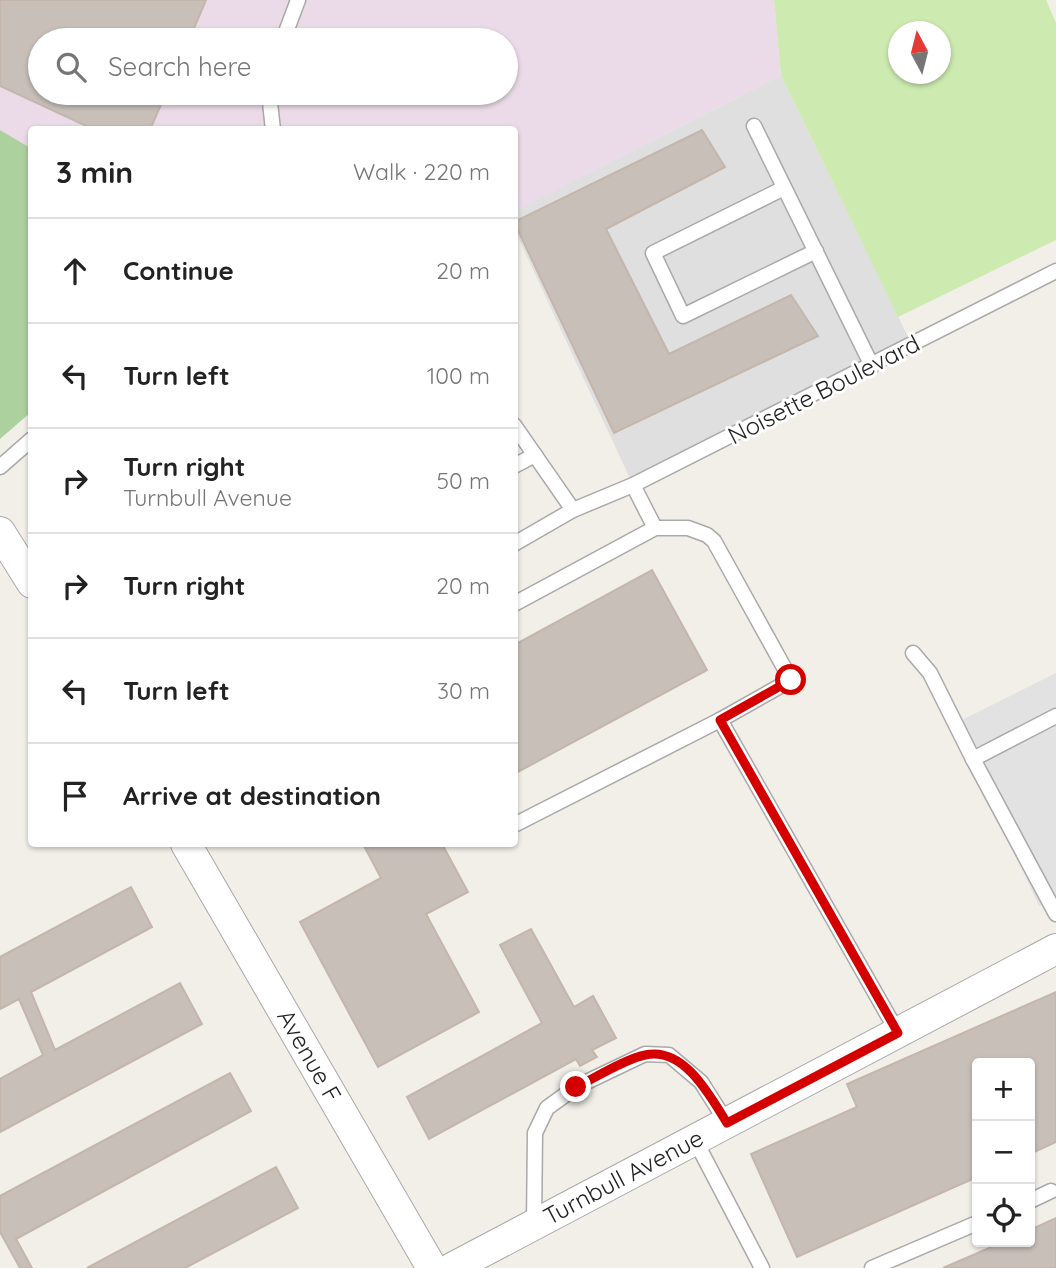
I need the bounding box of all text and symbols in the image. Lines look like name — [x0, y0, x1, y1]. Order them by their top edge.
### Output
north arrow — [888, 21, 951, 84]
search box — [28, 28, 518, 105]
icon: search — [52, 48, 90, 86]
text: Search here — [108, 50, 252, 83]
text: 3 min — [56, 153, 133, 191]
text: Walk · 220 m — [353, 157, 490, 186]
icon: ahead — [56, 252, 94, 290]
text: Continue — [123, 254, 234, 287]
text: 20 m — [436, 256, 490, 285]
street label: Noisette Boulevard — [723, 328, 924, 450]
icon: left — [56, 357, 94, 395]
text: Turn left — [123, 359, 230, 392]
text: 100 m — [427, 361, 490, 390]
text: Turn right — [123, 450, 245, 483]
icon: right — [56, 462, 94, 500]
text: 50 m — [437, 466, 490, 495]
text: Turnbull Avenue — [123, 483, 292, 512]
icon: right — [56, 567, 94, 605]
text: Turn right — [123, 569, 245, 602]
text: 20 m — [436, 571, 490, 600]
route start — [775, 664, 806, 695]
icon: left — [56, 672, 94, 710]
text: Turn left — [123, 674, 230, 707]
text: 30 m — [437, 676, 490, 705]
icon: arrive — [56, 777, 94, 815]
text: Arrive at destination — [123, 779, 381, 812]
street label: Avenue F — [271, 1004, 348, 1107]
map controls — [972, 1058, 1035, 1247]
button: + — [972, 1058, 1035, 1121]
route end — [560, 1071, 591, 1102]
button: − — [972, 1121, 1035, 1184]
street label: Turnbull Avenue — [538, 1122, 708, 1231]
button: locate — [972, 1184, 1035, 1247]

